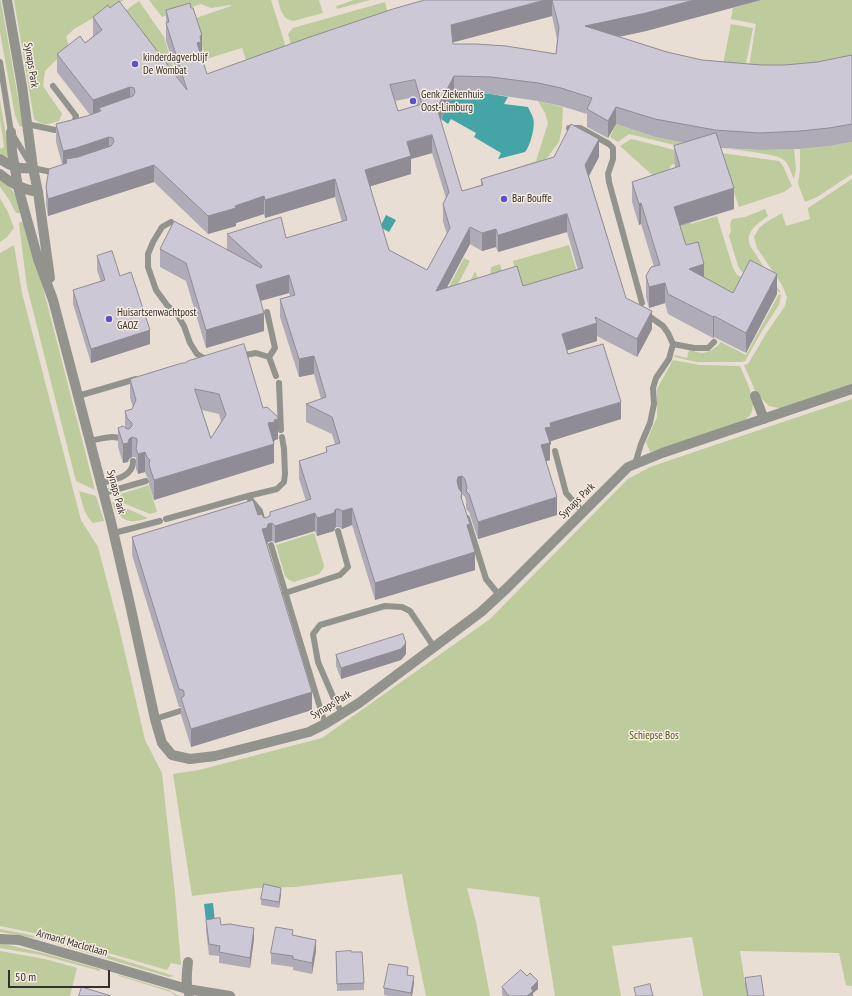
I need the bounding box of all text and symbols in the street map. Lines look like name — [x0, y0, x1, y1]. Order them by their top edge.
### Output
street label: Synaps Park — [21, 42, 41, 88]
place label: kinderdagverblijf De Wombat — [143, 51, 207, 77]
marker: kinderdagverblijf De Wombat — [130, 59, 140, 69]
place label: Genk Ziekenhuis Oost-Limburg — [421, 88, 483, 114]
marker: Genk Ziekenhuis Oost-Limburg — [408, 96, 418, 106]
place label: Bar Bouffe — [512, 192, 552, 206]
marker: Bar Bouffe — [499, 194, 509, 204]
place label: Huisartsenwachtpost GAOZ — [117, 306, 197, 332]
marker: Huisartsenwachtpost GAOZ — [104, 314, 114, 324]
street label: Synaps Park — [104, 468, 128, 516]
street label: Synaps Park — [556, 480, 598, 522]
street label: Synaps Park — [308, 688, 354, 722]
park label: Schiepse Bos — [629, 729, 679, 743]
street label: Armand Maclotlaan — [35, 927, 109, 959]
scale bar — [10, 962, 112, 988]
text: 50 m — [15, 969, 36, 984]

